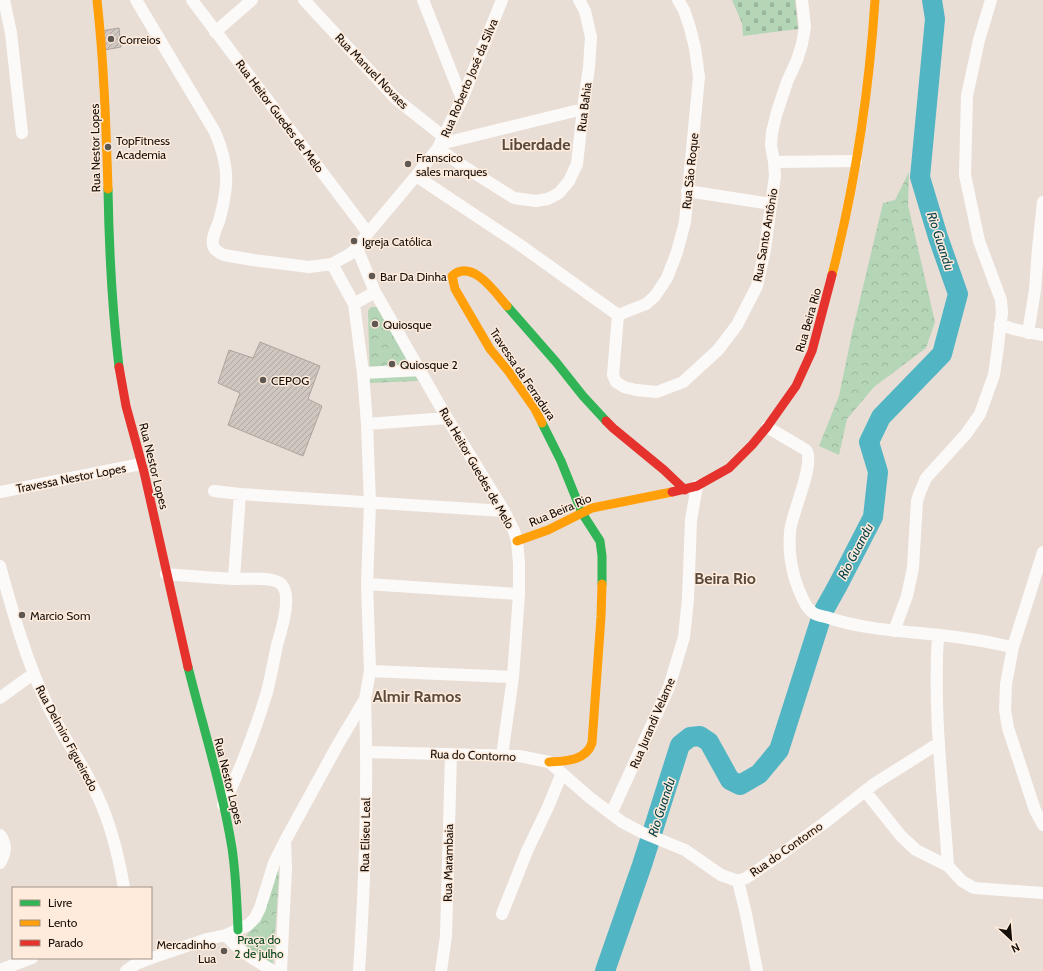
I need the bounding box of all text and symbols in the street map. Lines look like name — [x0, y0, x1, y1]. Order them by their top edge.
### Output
street label: Rua Roberto José da Silva — [437, 16, 501, 140]
street label: Rua Manuel Novaes — [332, 30, 412, 112]
place label: Correios — [119, 32, 161, 47]
marker: Correios — [106, 34, 116, 44]
street label: Rua Heitor Guedes de Melo — [233, 57, 328, 176]
street label: Rua Bahia — [574, 81, 594, 133]
street label: Rua Nestor Lopes — [87, 104, 103, 192]
street label: Rua Sâo Roque — [679, 132, 701, 210]
place label: TopFitness Academia — [116, 133, 170, 162]
district label: Liberdade — [502, 135, 570, 154]
marker: TopFitness Academia — [103, 142, 113, 152]
place label: Franscico sales marques — [416, 150, 487, 179]
marker: Franscico sales marques — [403, 159, 413, 169]
street label: Rua Santo Antônio — [749, 187, 781, 283]
water label: Rio Guandu — [924, 210, 958, 273]
place label: Igreja Católica — [362, 234, 432, 249]
marker: Igreja Católica — [349, 236, 359, 246]
place label: Bar Da Dinha — [380, 269, 447, 284]
marker: Bar Da Dinha — [367, 271, 377, 281]
street label: Rua Beira Rio — [792, 286, 824, 354]
place label: Quiosque — [383, 317, 432, 332]
marker: Quiosque — [370, 319, 380, 329]
street label: Travessa da Ferradura — [487, 325, 559, 423]
place label: Quiosque 2 — [400, 357, 458, 372]
marker: Quiosque 2 — [387, 359, 397, 369]
place label: CEPOG — [271, 373, 309, 388]
marker: CEPOG — [258, 375, 268, 385]
street label: Rua Heitor Guedes de Melo — [436, 405, 518, 532]
street label: Rua Nestor Lopes — [136, 421, 172, 511]
street label: Travessa Nestor Lopes — [15, 460, 127, 496]
street label: Rua Beira Rio — [527, 490, 594, 530]
water label: Rio Guandu — [834, 520, 877, 582]
district label: Beira Rio — [694, 569, 756, 588]
place label: Marcio Som — [30, 608, 91, 623]
marker: Marcio Som — [17, 610, 27, 620]
street label: Rua Jurandi Velame — [626, 675, 678, 771]
street label: Rua Delmiro Figueiredo — [33, 682, 102, 794]
district label: Almir Ramos — [373, 687, 461, 706]
street label: Rua Nestor Lopes — [211, 736, 247, 826]
street label: Rua do Contorno — [430, 746, 517, 764]
water label: Rio Guandu — [644, 775, 678, 838]
street label: Rua Eliseu Leal — [357, 797, 373, 872]
street label: Rua do Contorno — [747, 818, 826, 880]
street label: Rua Marambaia — [440, 824, 456, 902]
legend — [12, 887, 152, 959]
text: Livre — [48, 895, 72, 910]
text: Lento — [48, 915, 78, 930]
north arrow — [991, 919, 1031, 959]
park label: Praça do 2 de julho — [234, 932, 284, 961]
text: Parado — [48, 935, 84, 950]
place label: Mercadinho Lua — [156, 937, 216, 966]
text: N — [1009, 940, 1022, 956]
marker: Mercadinho Lua — [219, 946, 229, 956]

